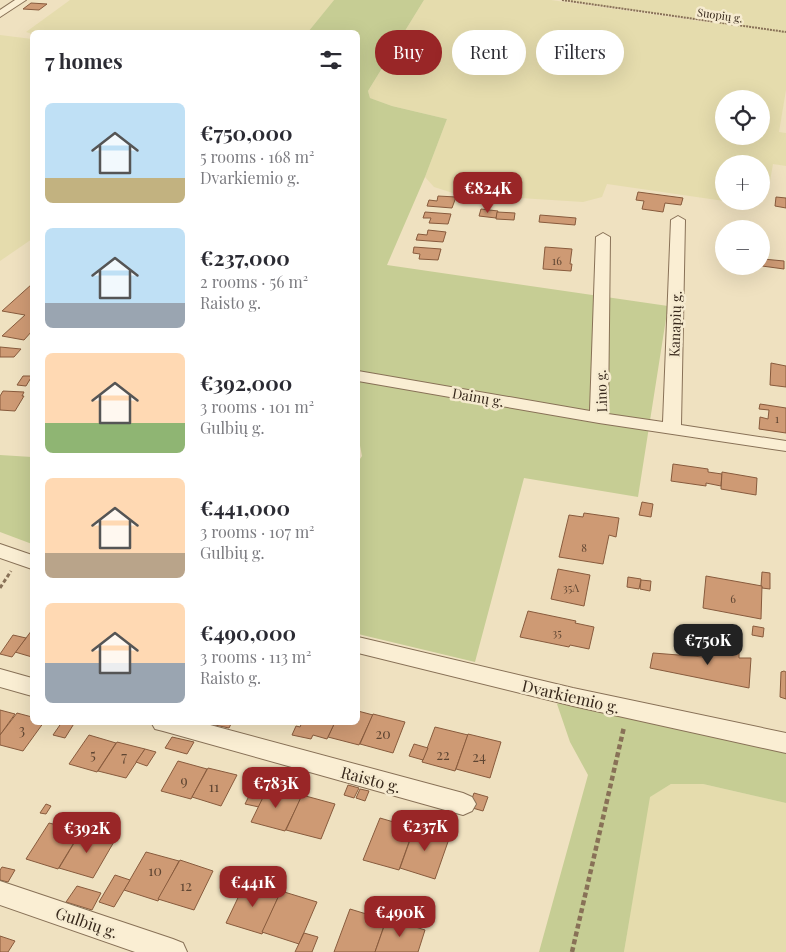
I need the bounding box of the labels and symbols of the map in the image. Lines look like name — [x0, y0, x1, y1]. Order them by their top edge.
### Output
street label: Suopių g. — [696, 4, 744, 26]
pin: €824K — [453, 172, 523, 214]
house number: 16 — [552, 253, 562, 268]
street label: Kanapių g. — [664, 291, 686, 357]
street label: Lino g. — [591, 369, 611, 413]
street label: Dainų g. — [451, 383, 505, 411]
house number: 1 — [775, 411, 779, 426]
house number: 8 — [581, 540, 587, 555]
house number: 35A — [563, 580, 579, 595]
house number: 6 — [730, 591, 736, 606]
pin: €750K — [673, 624, 743, 666]
house number: 35 — [552, 625, 562, 640]
street label: Dvarkiemio g. — [520, 675, 622, 717]
house number: 3 — [19, 720, 25, 739]
house number: 20 — [375, 724, 391, 743]
house number: 5 — [90, 745, 96, 764]
house number: 22 — [436, 745, 450, 764]
house number: 7 — [121, 747, 127, 766]
house number: 24 — [472, 747, 486, 766]
street label: Raisto g. — [339, 761, 403, 797]
pin: €783K — [241, 766, 311, 809]
house number: 9 — [180, 771, 188, 790]
house number: 11 — [209, 777, 219, 796]
pin: €237K — [390, 810, 460, 852]
pin: €392K — [52, 812, 122, 854]
house number: 10 — [148, 861, 162, 880]
pin: €441K — [218, 866, 288, 908]
house number: 12 — [180, 876, 192, 895]
pin: €490K — [365, 896, 435, 938]
street label: Gulbių g. — [53, 902, 121, 942]

